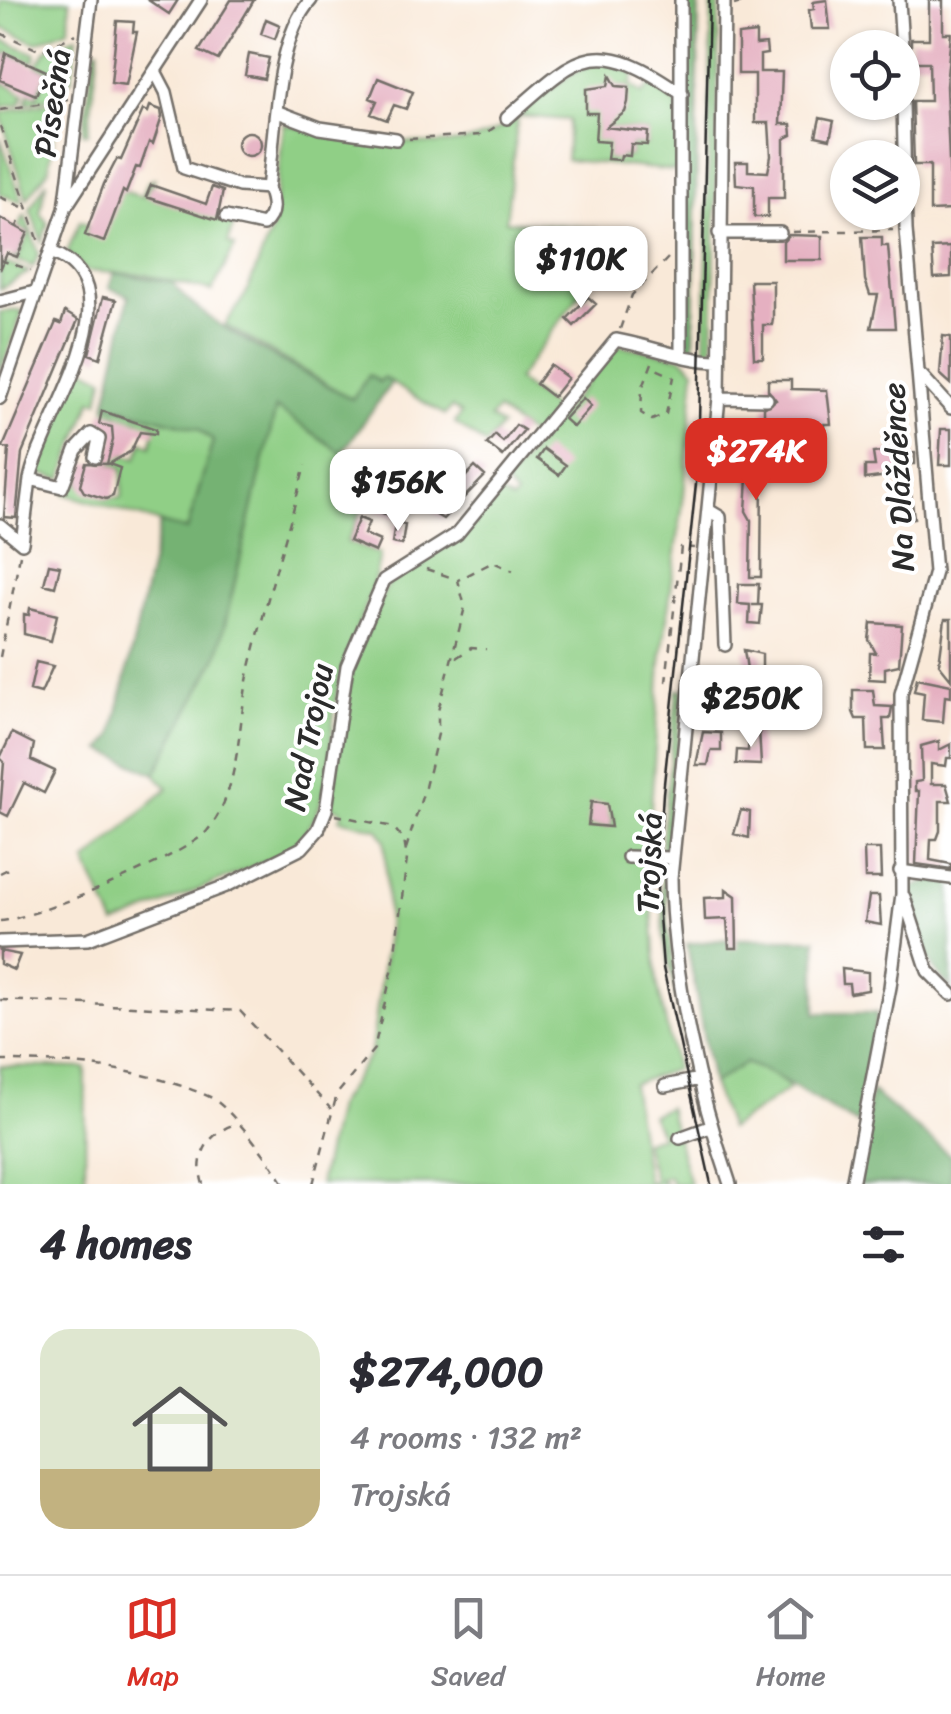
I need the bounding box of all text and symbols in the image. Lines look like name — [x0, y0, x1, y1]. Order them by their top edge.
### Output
map controls — [830, 30, 920, 230]
button: locate — [830, 30, 920, 120]
street label: Písečná — [17, 45, 88, 161]
button: layers — [830, 140, 920, 230]
pin: $110K — [511, 226, 651, 311]
text: $110K — [537, 230, 625, 287]
street label: Na Dlážděnce — [865, 381, 932, 573]
pin: $274K — [686, 418, 826, 503]
text: $274K — [707, 422, 805, 479]
pin: $156K — [328, 449, 468, 534]
text: $156K — [352, 453, 444, 510]
street label: Nad Trojou — [266, 658, 351, 816]
pin: $250K — [681, 665, 821, 750]
text: $250K — [701, 669, 801, 726]
street label: Trojská — [619, 812, 680, 914]
text: 4 homes — [40, 1207, 192, 1281]
icon: filters — [856, 1217, 911, 1272]
text: $274,000 — [350, 1335, 544, 1409]
icon: home — [120, 1369, 240, 1489]
text: 4 rooms · 132 m² — [350, 1409, 582, 1466]
text: Trojská — [350, 1466, 451, 1523]
tab: Map — [125, 1591, 180, 1700]
tab: Saved — [431, 1591, 505, 1700]
tab: Home — [756, 1591, 826, 1700]

